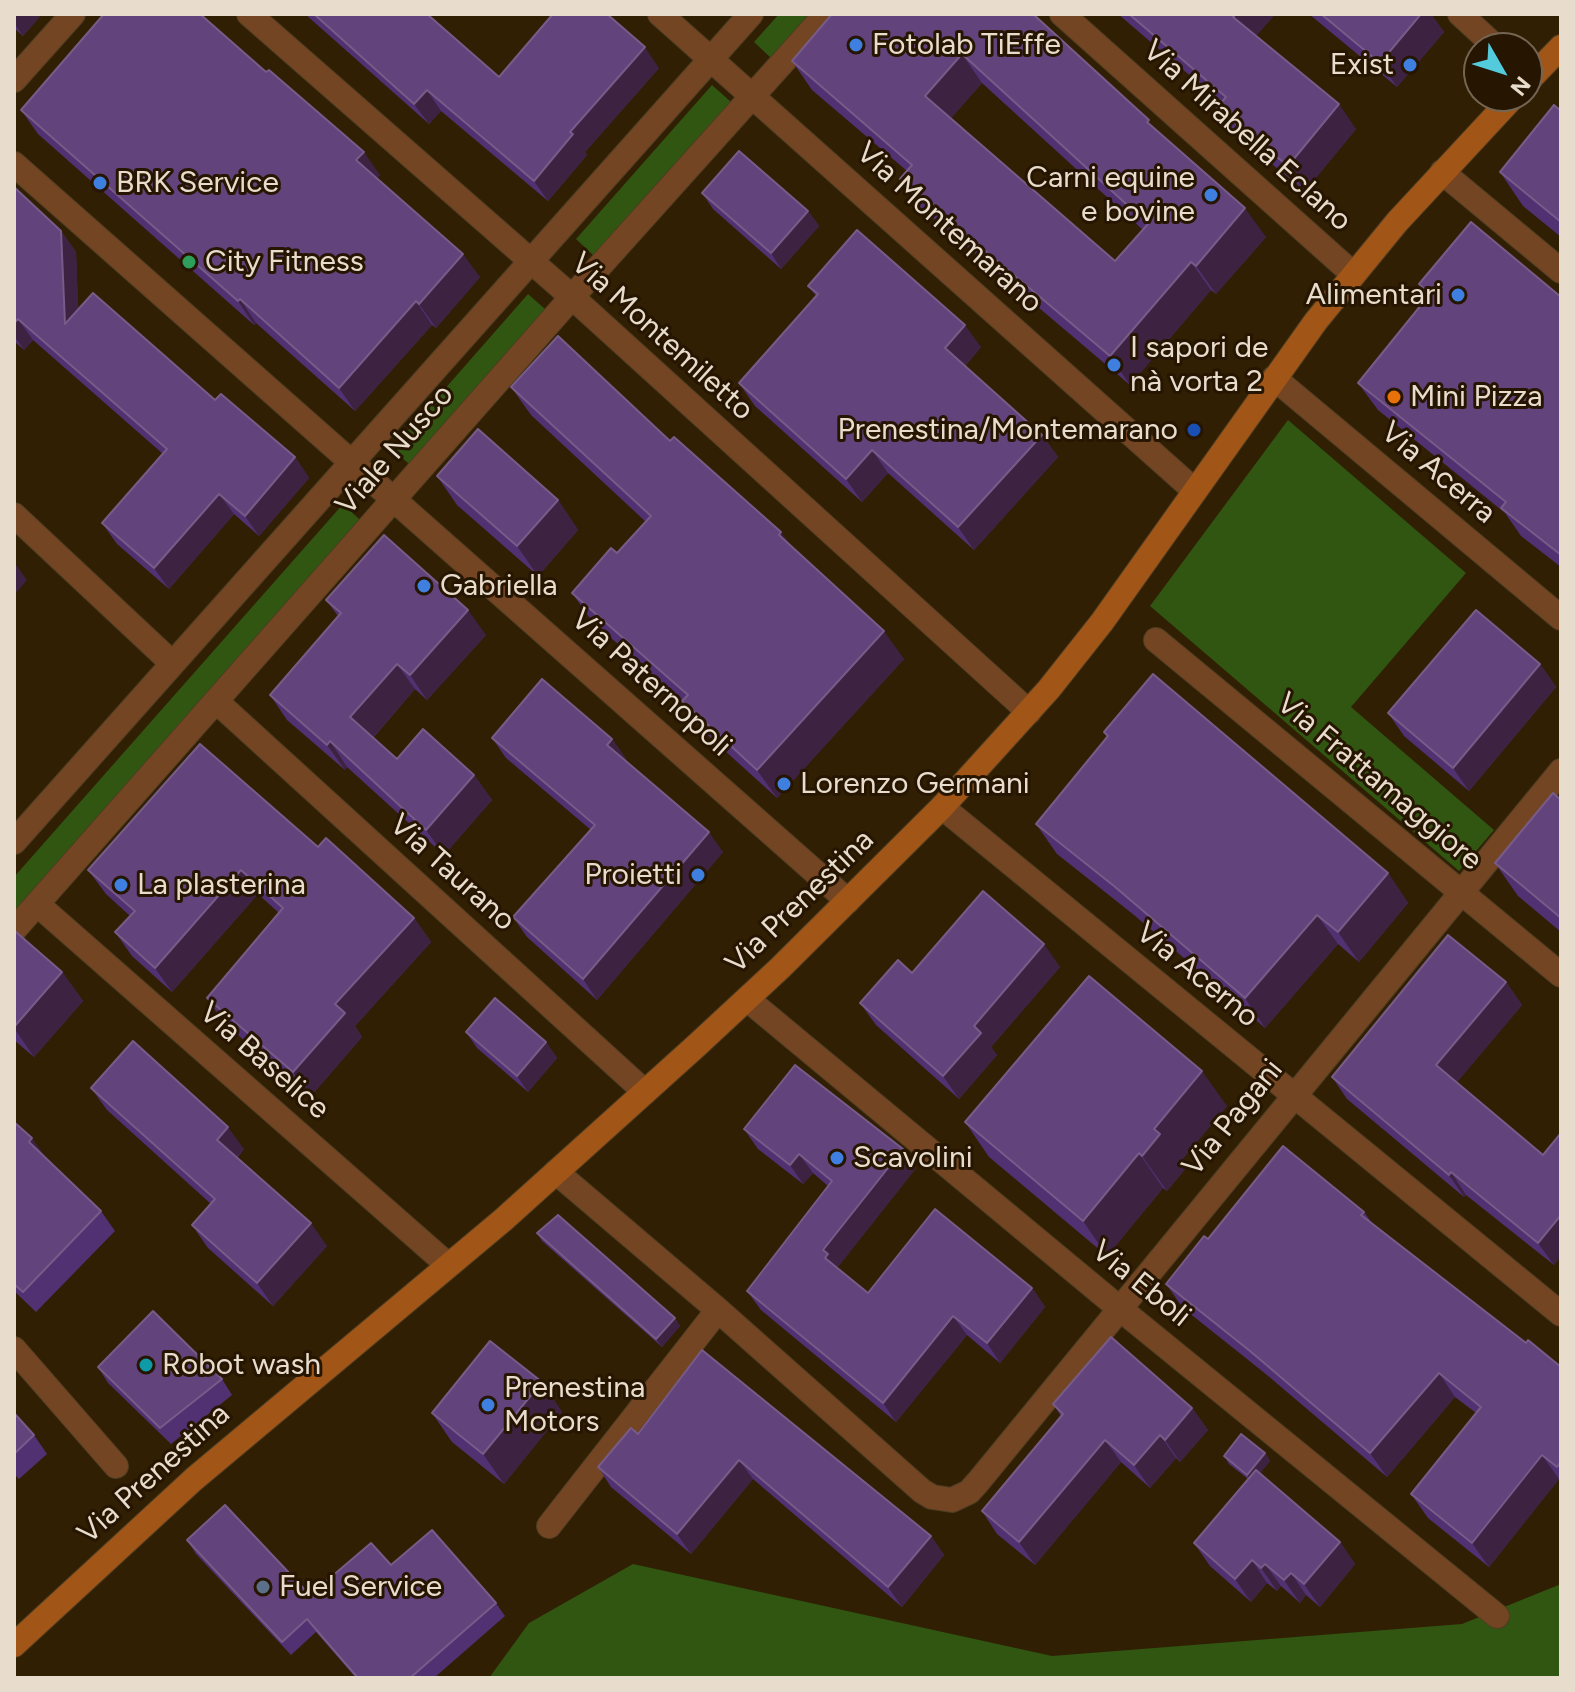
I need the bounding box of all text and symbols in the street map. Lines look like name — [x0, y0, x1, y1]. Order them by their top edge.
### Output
place label: Fotolab TiEffe — [872, 27, 1061, 63]
north arrow — [1463, 32, 1543, 112]
street label: Via Mirabella Eclano — [1135, 33, 1359, 239]
marker: Fotolab TiEffe — [847, 36, 865, 54]
place label: Exist — [1330, 47, 1394, 83]
marker: Exist — [1401, 56, 1419, 74]
text: N — [1505, 71, 1536, 101]
street label: Via Montemarano — [849, 135, 1049, 321]
place label: Carni equine e bovine — [1026, 160, 1195, 230]
place label: BRK Service — [116, 165, 279, 201]
marker: BRK Service — [91, 174, 109, 192]
marker: Carni equine e bovine — [1202, 186, 1220, 204]
place label: City Fitness — [205, 244, 364, 280]
street label: Via Montemiletto — [563, 246, 761, 428]
marker: City Fitness — [180, 253, 198, 271]
place label: Alimentari — [1306, 277, 1442, 313]
marker: Alimentari — [1449, 286, 1467, 304]
place label: I sapori de nà vorta 2 — [1130, 330, 1268, 400]
marker: I sapori de nà vorta 2 — [1105, 356, 1123, 374]
street label: Viale Nusco — [329, 377, 461, 523]
place label: Mini Pizza — [1410, 379, 1543, 415]
marker: Mini Pizza — [1385, 388, 1403, 406]
place label: Prenestina/Montemarano — [838, 412, 1178, 448]
street label: Via Acerra — [1373, 415, 1503, 531]
marker: Prenestina/Montemarano — [1185, 421, 1203, 439]
place label: Gabriella — [440, 568, 558, 604]
marker: Gabriella — [415, 577, 433, 595]
street label: Via Paternopoli — [563, 602, 739, 764]
street label: Via Frattamaggiore — [1269, 686, 1489, 878]
place label: Lorenzo Germani — [800, 766, 1030, 802]
marker: Lorenzo Germani — [775, 775, 793, 793]
street label: Via Taurano — [382, 807, 522, 939]
street label: Via Prenestina — [719, 822, 881, 982]
place label: Proietti — [584, 857, 682, 893]
marker: Proietti — [689, 866, 707, 884]
place label: La plasterina — [137, 867, 306, 903]
marker: La plasterina — [112, 876, 130, 894]
street label: Via Acerno — [1128, 915, 1266, 1035]
street label: Via Baselice — [192, 995, 336, 1127]
street label: Via Pagani — [1175, 1052, 1291, 1184]
place label: Scavolini — [853, 1140, 973, 1176]
marker: Scavolini — [828, 1149, 846, 1167]
street label: Via Eboli — [1084, 1233, 1198, 1335]
place label: Robot wash — [162, 1347, 321, 1383]
marker: Robot wash — [137, 1356, 155, 1374]
place label: Prenestina Motors — [504, 1370, 645, 1440]
street label: Via Prenestina — [71, 1396, 237, 1552]
marker: Prenestina Motors — [479, 1396, 497, 1414]
place label: Fuel Service — [279, 1569, 442, 1605]
marker: Fuel Service — [254, 1578, 272, 1596]

